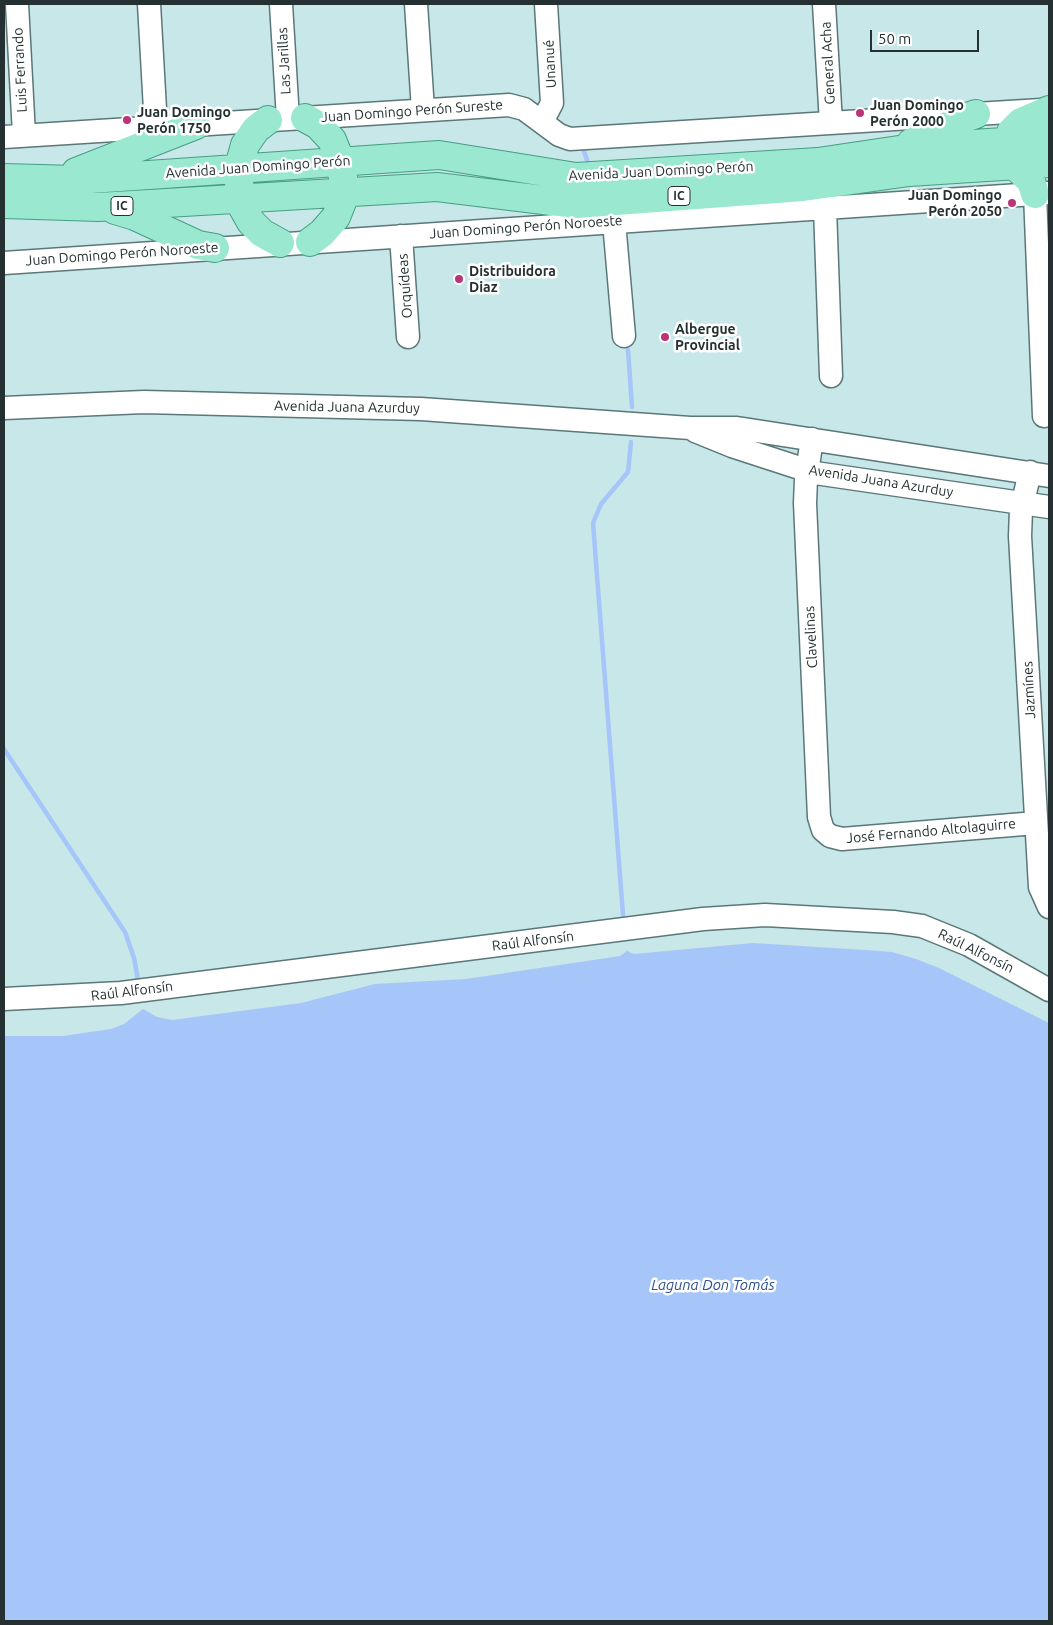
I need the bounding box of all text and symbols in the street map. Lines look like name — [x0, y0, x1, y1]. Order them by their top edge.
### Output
scale bar — [873, 20, 982, 52]
street label: General Acha — [817, 21, 839, 105]
street label: Luis Ferrando — [9, 27, 31, 113]
street label: Las Jarillas — [274, 27, 294, 95]
text: 50 m — [878, 30, 911, 47]
street label: Unanué — [540, 39, 560, 89]
street label: Juan Domingo Perón Sureste — [320, 96, 504, 126]
place label: Juan Domingo Perón 2000 — [870, 97, 964, 130]
place label: Juan Domingo Perón 1750 — [137, 104, 231, 136]
marker: Juan Domingo Perón 2000 — [854, 107, 866, 119]
marker: Juan Domingo Perón 1750 — [121, 114, 133, 126]
street label: Avenida Juan Domingo Perón — [165, 152, 351, 182]
street label: Avenida Juan Domingo Perón — [568, 158, 754, 184]
road number: IC — [668, 187, 690, 206]
place label: Juan Domingo Perón 2050 — [908, 187, 1002, 220]
road number: IC — [111, 197, 133, 216]
marker: Juan Domingo Perón 2050 — [1006, 197, 1018, 209]
street label: Juan Domingo Perón Noroeste — [429, 212, 623, 242]
street label: Juan Domingo Perón Noroeste — [25, 239, 219, 269]
street label: Orquídeas — [394, 253, 416, 319]
place label: Distribuidora Diaz — [469, 263, 556, 296]
marker: Distribuidora Diaz — [453, 273, 465, 285]
place label: Albergue Provincial — [675, 321, 740, 354]
marker: Albergue Provincial — [659, 331, 671, 343]
street label: Avenida Juana Azurduy — [274, 397, 420, 417]
street label: Avenida Juana Azurduy — [808, 461, 954, 501]
street label: Clavelinas — [801, 605, 821, 669]
street label: Jazmínes — [1019, 661, 1039, 719]
street label: José Fernando Altolaguirre — [845, 815, 1017, 847]
street label: Raúl Alfonsín — [935, 925, 1017, 977]
street label: Raúl Alfonsín — [491, 928, 575, 954]
street label: Raúl Alfonsín — [90, 978, 174, 1004]
water label: Laguna Don Tomás — [651, 1276, 775, 1294]

